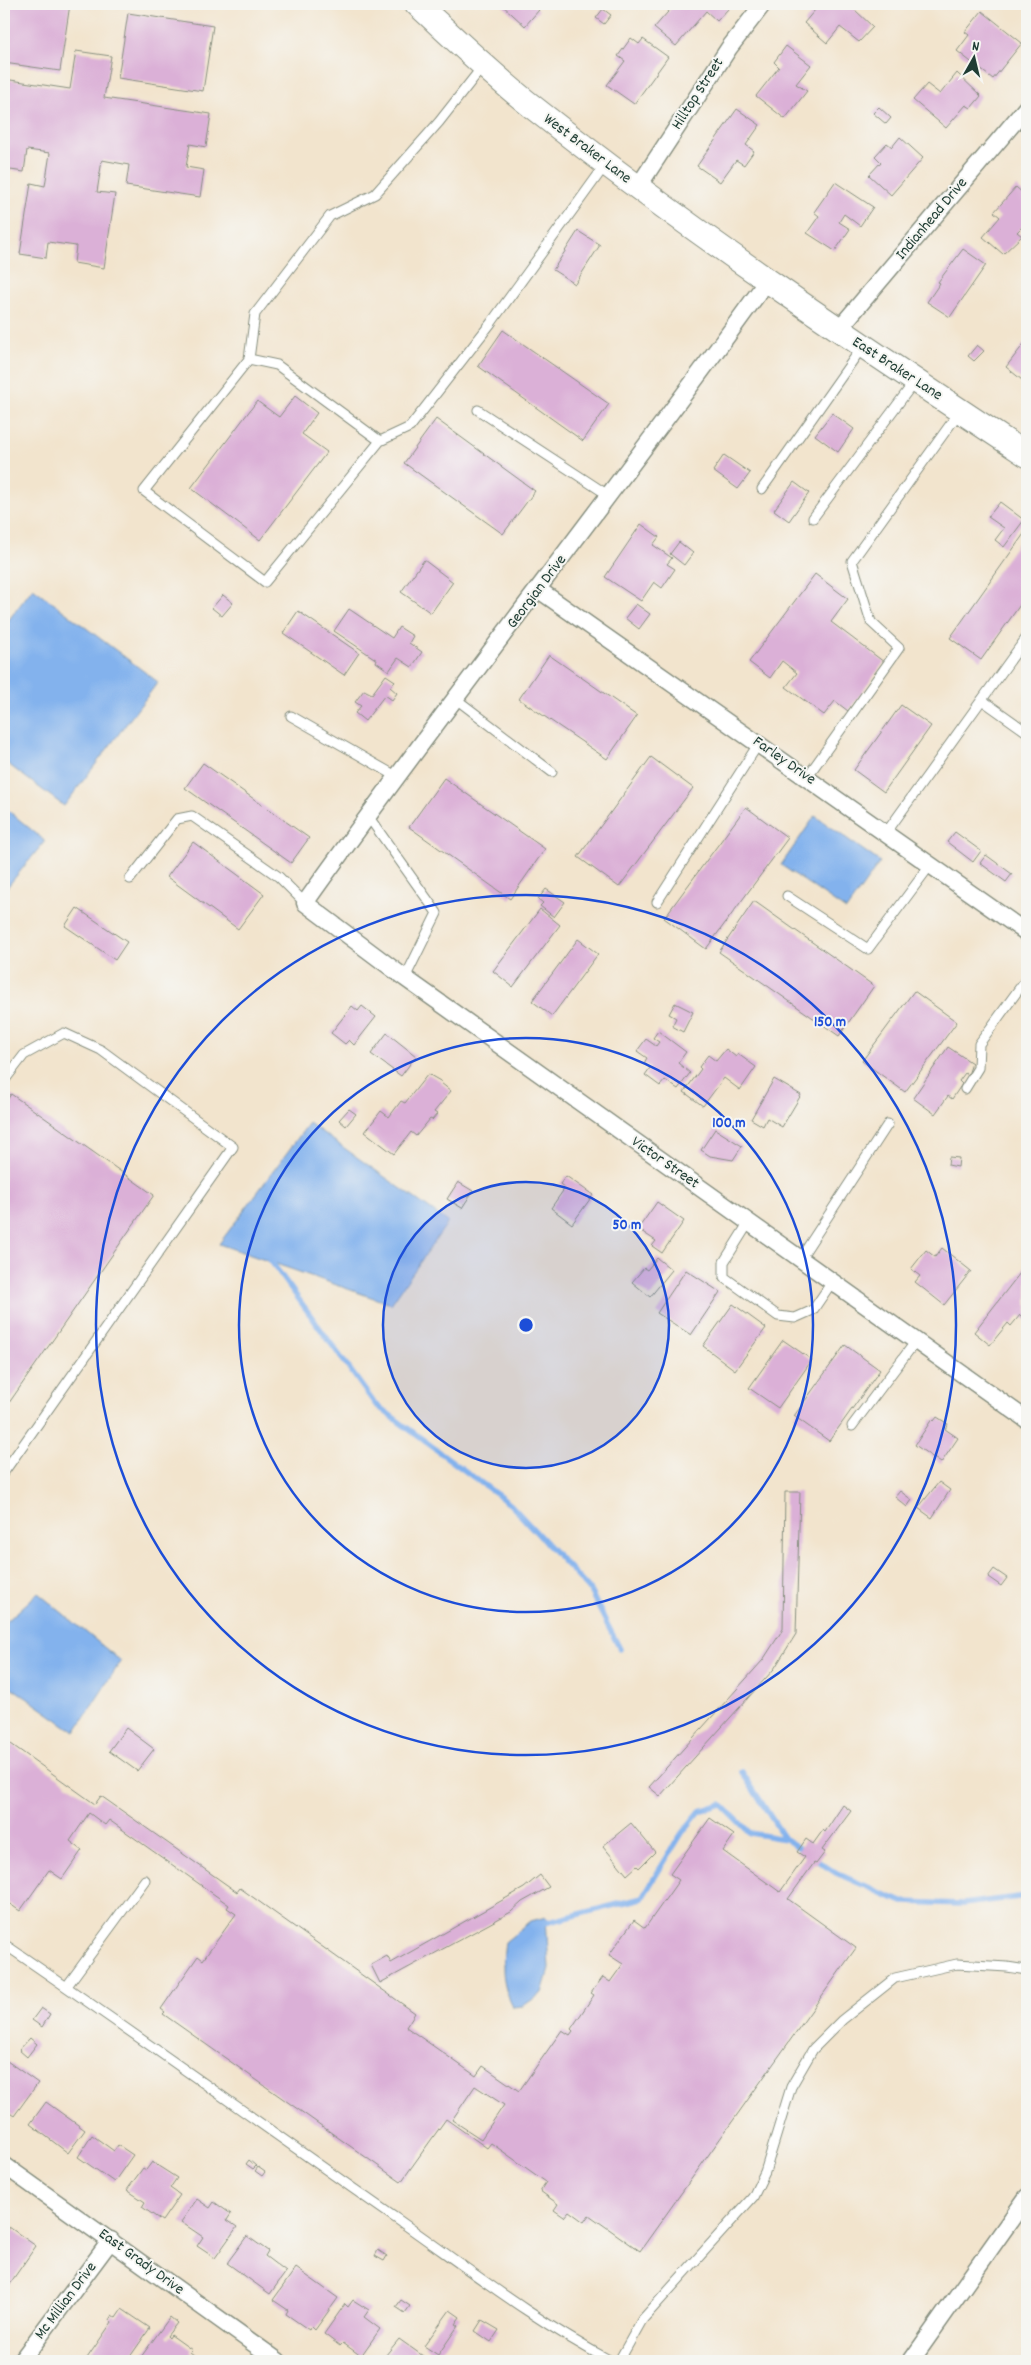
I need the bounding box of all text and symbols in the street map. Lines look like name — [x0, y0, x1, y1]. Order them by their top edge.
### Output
north arrow — [948, 32, 998, 82]
text: N — [971, 37, 980, 58]
street label: Hilltop Street — [666, 53, 730, 135]
street label: West Braker Lane — [538, 108, 636, 190]
street label: Indianhead Drive — [891, 173, 973, 265]
street label: East Braker Lane — [847, 331, 947, 407]
street label: Georgian Drive — [501, 550, 573, 634]
street label: Farley Drive — [748, 731, 820, 791]
text: 150 m — [814, 1012, 846, 1034]
text: 100 m — [712, 1113, 746, 1135]
street label: Victor Street — [626, 1131, 704, 1195]
text: 50 m — [613, 1215, 641, 1237]
centre of rings — [517, 1316, 535, 1334]
street label: East Grady Drive — [93, 2223, 189, 2301]
street label: Mc Millian Drive — [29, 2257, 103, 2345]

